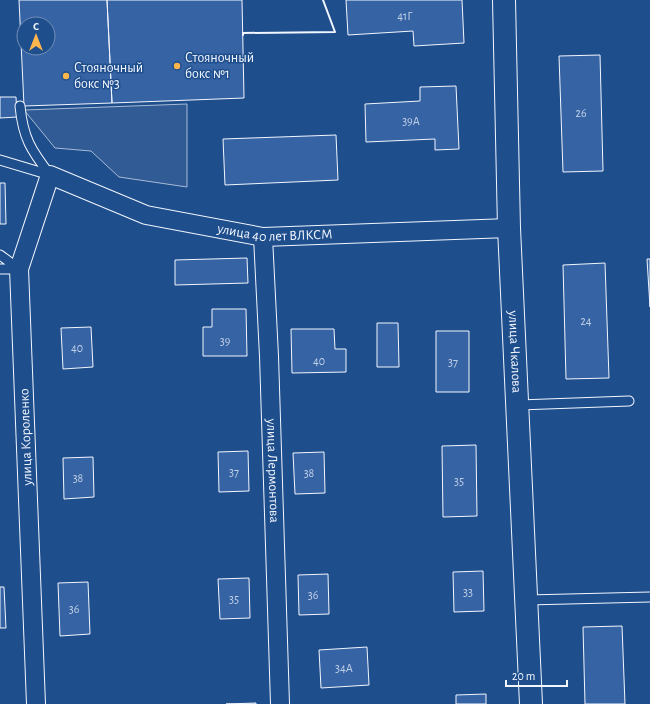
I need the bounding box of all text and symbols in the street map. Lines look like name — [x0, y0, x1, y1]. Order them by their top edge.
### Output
house number: 41Г — [397, 10, 413, 22]
north arrow — [16, 16, 56, 56]
text: С — [33, 21, 39, 32]
place label: Стояночный бокс №1 — [185, 51, 254, 81]
place label: Стояночный бокс №3 — [74, 61, 143, 91]
marker: Стояночный бокс №1 — [172, 61, 182, 71]
marker: Стояночный бокс №3 — [61, 71, 71, 81]
house number: 26 — [575, 107, 587, 119]
house number: 39А — [402, 115, 420, 127]
street label: улица 40 лет ВЛКСМ — [215, 221, 333, 245]
street label: улица Чкалова — [506, 309, 524, 394]
house number: 24 — [580, 315, 592, 327]
house number: 39 — [220, 335, 231, 347]
house number: 40 — [71, 342, 83, 354]
house number: 40 — [313, 355, 325, 367]
house number: 37 — [448, 356, 458, 368]
street label: улица Короленко — [17, 388, 35, 487]
street label: улица Лермонтова — [264, 418, 281, 524]
house number: 37 — [229, 466, 239, 478]
house number: 38 — [304, 467, 315, 479]
house number: 38 — [73, 472, 84, 484]
house number: 35 — [454, 475, 464, 487]
house number: 33 — [463, 586, 473, 598]
house number: 36 — [308, 589, 319, 601]
house number: 35 — [229, 593, 239, 605]
house number: 36 — [69, 603, 80, 615]
house number: 34А — [335, 662, 353, 674]
scale bar — [506, 662, 567, 688]
text: 20 m — [512, 670, 535, 682]

